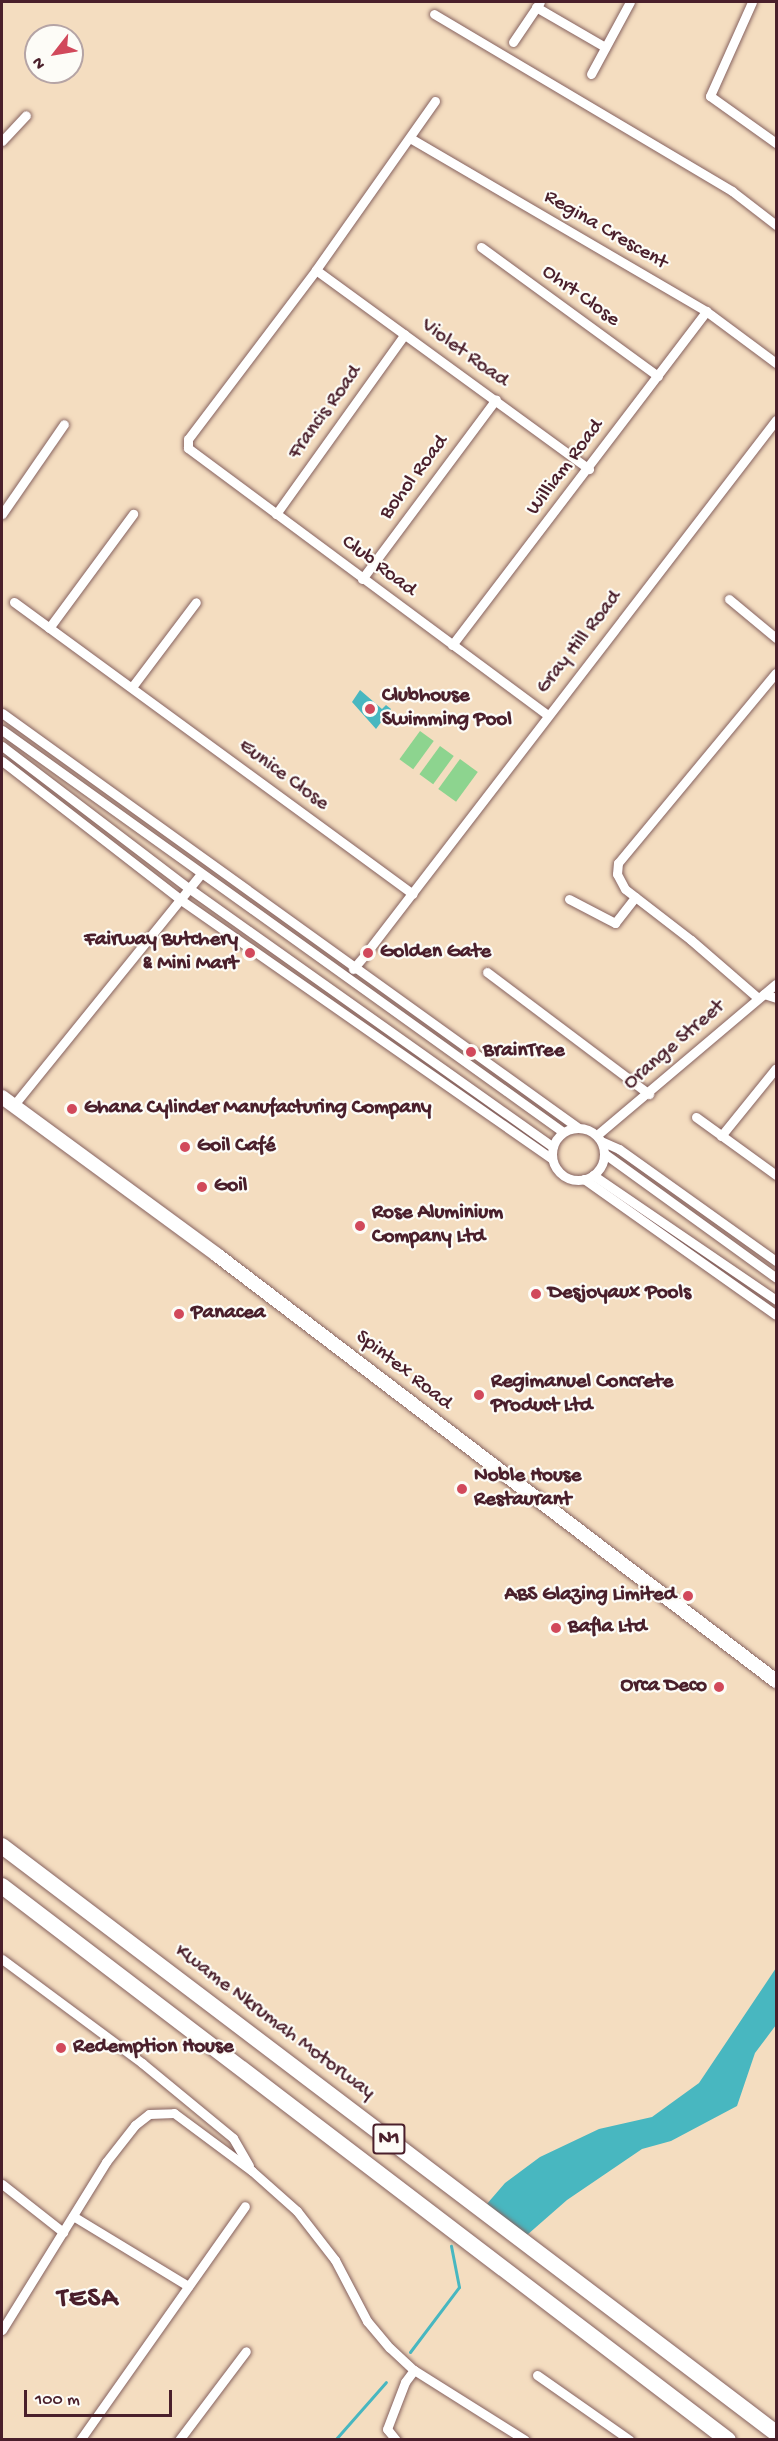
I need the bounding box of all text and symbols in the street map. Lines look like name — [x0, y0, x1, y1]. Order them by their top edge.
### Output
north arrow — [24, 24, 84, 84]
text: N — [29, 53, 51, 72]
street label: Regina Crescent — [539, 185, 671, 277]
street label: Ohrt Close — [536, 260, 624, 334]
street label: Violet Road — [415, 314, 513, 394]
street label: Francis Road — [283, 361, 369, 465]
street label: William Road — [522, 415, 610, 521]
street label: Bohol Road — [375, 431, 455, 525]
street label: Club Road — [335, 531, 421, 603]
street label: Gray Hill Road — [532, 586, 628, 700]
place label: Clubhouse Swimming Pool — [382, 684, 512, 734]
marker: Clubhouse Swimming Pool — [363, 702, 377, 716]
street label: Eunice Close — [233, 735, 333, 817]
place label: Fairway Butchery & Mini Mart — [84, 928, 238, 978]
place label: Golden Gate — [380, 940, 491, 966]
marker: Fairway Butchery & Mini Mart — [243, 946, 257, 960]
marker: Golden Gate — [361, 946, 375, 960]
street label: Orange Street — [619, 995, 731, 1097]
place label: BrainTree — [483, 1039, 565, 1065]
marker: BrainTree — [464, 1045, 478, 1059]
place label: Ghana Cylinder Manufacturing Company — [84, 1096, 431, 1122]
marker: Ghana Cylinder Manufacturing Company — [65, 1102, 79, 1116]
place label: Goil Café — [197, 1134, 276, 1160]
marker: Goil Café — [178, 1140, 192, 1154]
place label: Goil — [214, 1174, 247, 1200]
marker: Goil — [195, 1180, 209, 1194]
place label: Rose Aluminium Company Ltd — [372, 1201, 503, 1251]
marker: Rose Aluminium Company Ltd — [353, 1219, 367, 1233]
place label: Desjoyaux Pools — [548, 1281, 691, 1307]
marker: Desjoyaux Pools — [529, 1287, 543, 1301]
place label: Panacea — [191, 1301, 266, 1327]
marker: Panacea — [172, 1307, 186, 1321]
street label: Spintex Road — [350, 1325, 456, 1417]
place label: Regimanuel Concrete Product Ltd — [491, 1370, 673, 1420]
marker: Regimanuel Concrete Product Ltd — [472, 1388, 486, 1402]
place label: Noble House Restaurant — [474, 1464, 581, 1514]
marker: Noble House Restaurant — [455, 1482, 469, 1496]
place label: ABS Glazing Limited — [505, 1583, 676, 1609]
marker: ABS Glazing Limited — [681, 1589, 695, 1603]
place label: Bafla Ltd — [568, 1615, 647, 1641]
marker: Bafla Ltd — [549, 1621, 563, 1635]
place label: Orca Deco — [621, 1674, 707, 1700]
marker: Orca Deco — [712, 1680, 726, 1694]
street label: Kwame Nkrumah Motorway — [169, 1940, 379, 2106]
place label: Redemption House — [73, 2035, 234, 2061]
marker: Redemption House — [54, 2041, 68, 2055]
road number: N1 — [371, 2122, 407, 2156]
district label: TESA — [57, 2285, 119, 2317]
scale bar — [27, 2378, 176, 2416]
text: 100 m — [35, 2390, 80, 2411]

